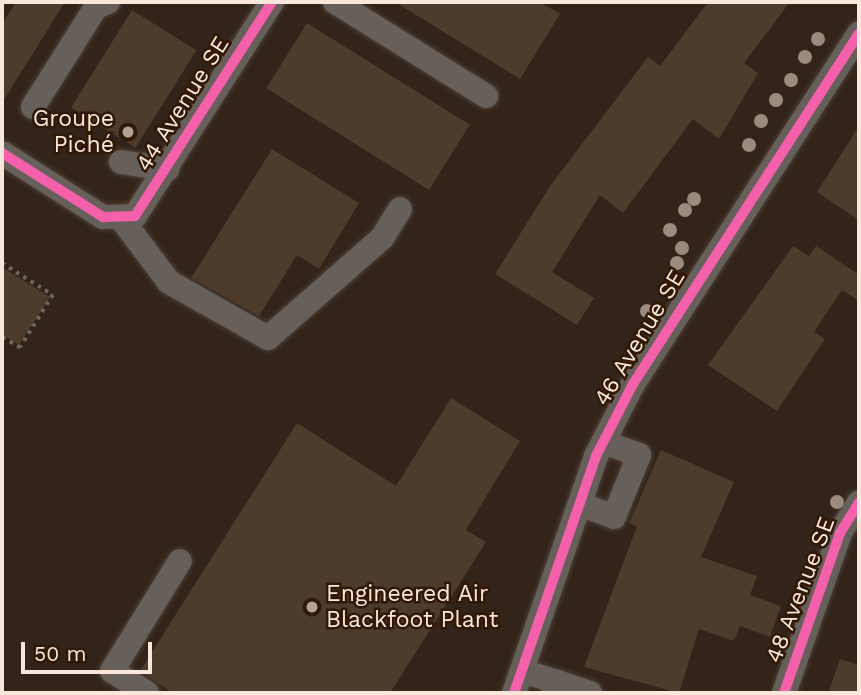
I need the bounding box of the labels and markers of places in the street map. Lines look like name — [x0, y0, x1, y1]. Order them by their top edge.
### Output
place label: Groupe Piché — [33, 105, 114, 159]
marker: Groupe Piché — [120, 124, 136, 140]
place label: Engineered Air Blackfoot Plant — [326, 580, 498, 634]
marker: Engineered Air Blackfoot Plant — [304, 599, 320, 615]

